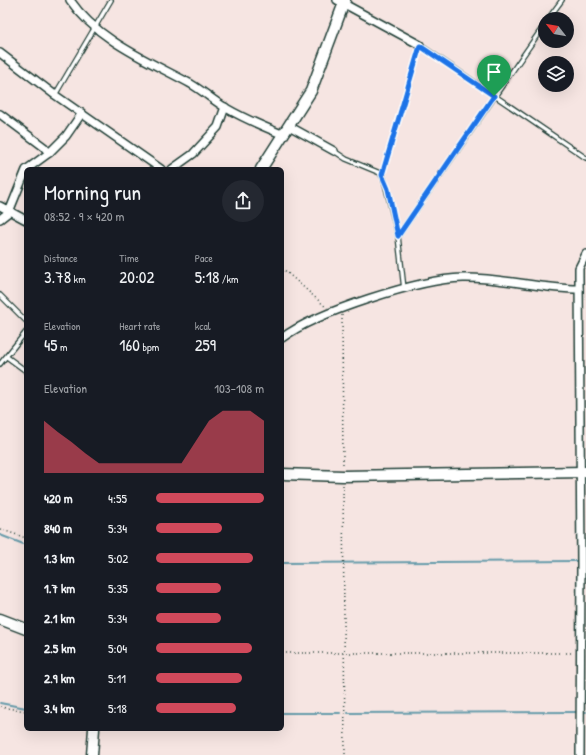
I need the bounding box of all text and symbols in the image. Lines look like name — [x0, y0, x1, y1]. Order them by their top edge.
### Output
north arrow — [538, 12, 574, 48]
map controls — [538, 12, 574, 92]
pin — [477, 55, 511, 96]
button: layers — [538, 56, 574, 92]
icon: arrive — [483, 61, 505, 83]
text: Morning run — [44, 177, 141, 207]
button: share — [222, 180, 264, 222]
text: 08:52 · 9 × 420 m — [44, 207, 124, 225]
text: Distance — [44, 251, 78, 265]
text: Time — [119, 251, 139, 265]
text: Pace — [195, 251, 213, 265]
text: 3.78 — [44, 265, 71, 288]
text: 20:02 — [119, 265, 154, 288]
text: 5:18 — [195, 265, 219, 288]
text: km — [71, 272, 86, 286]
text: /km — [219, 272, 239, 286]
text: Elevation — [44, 319, 81, 333]
text: Heart rate — [119, 319, 160, 333]
text: kcal — [195, 319, 211, 333]
text: 45 — [44, 333, 58, 356]
text: 160 — [119, 333, 140, 356]
text: 259 — [195, 333, 216, 356]
text: m — [58, 340, 68, 354]
text: bpm — [140, 340, 159, 354]
text: Elevation — [44, 379, 87, 397]
text: 103–108 m — [214, 379, 264, 397]
text: 420 m — [44, 489, 73, 507]
text: 4:55 — [108, 489, 127, 507]
text: 840 m — [44, 519, 72, 537]
text: 5:34 — [108, 519, 127, 537]
text: 1.3 km — [44, 549, 75, 567]
text: 5:02 — [108, 549, 128, 567]
text: 1.7 km — [44, 579, 75, 597]
text: 5:35 — [108, 579, 128, 597]
text: 2.1 km — [44, 609, 75, 627]
text: 5:34 — [108, 609, 127, 627]
text: 2.5 km — [44, 639, 76, 657]
text: 5:04 — [108, 639, 127, 657]
text: 2.9 km — [44, 669, 75, 687]
text: 5:11 — [108, 669, 126, 687]
text: 3.4 km — [44, 699, 75, 717]
text: 5:18 — [108, 699, 127, 717]

